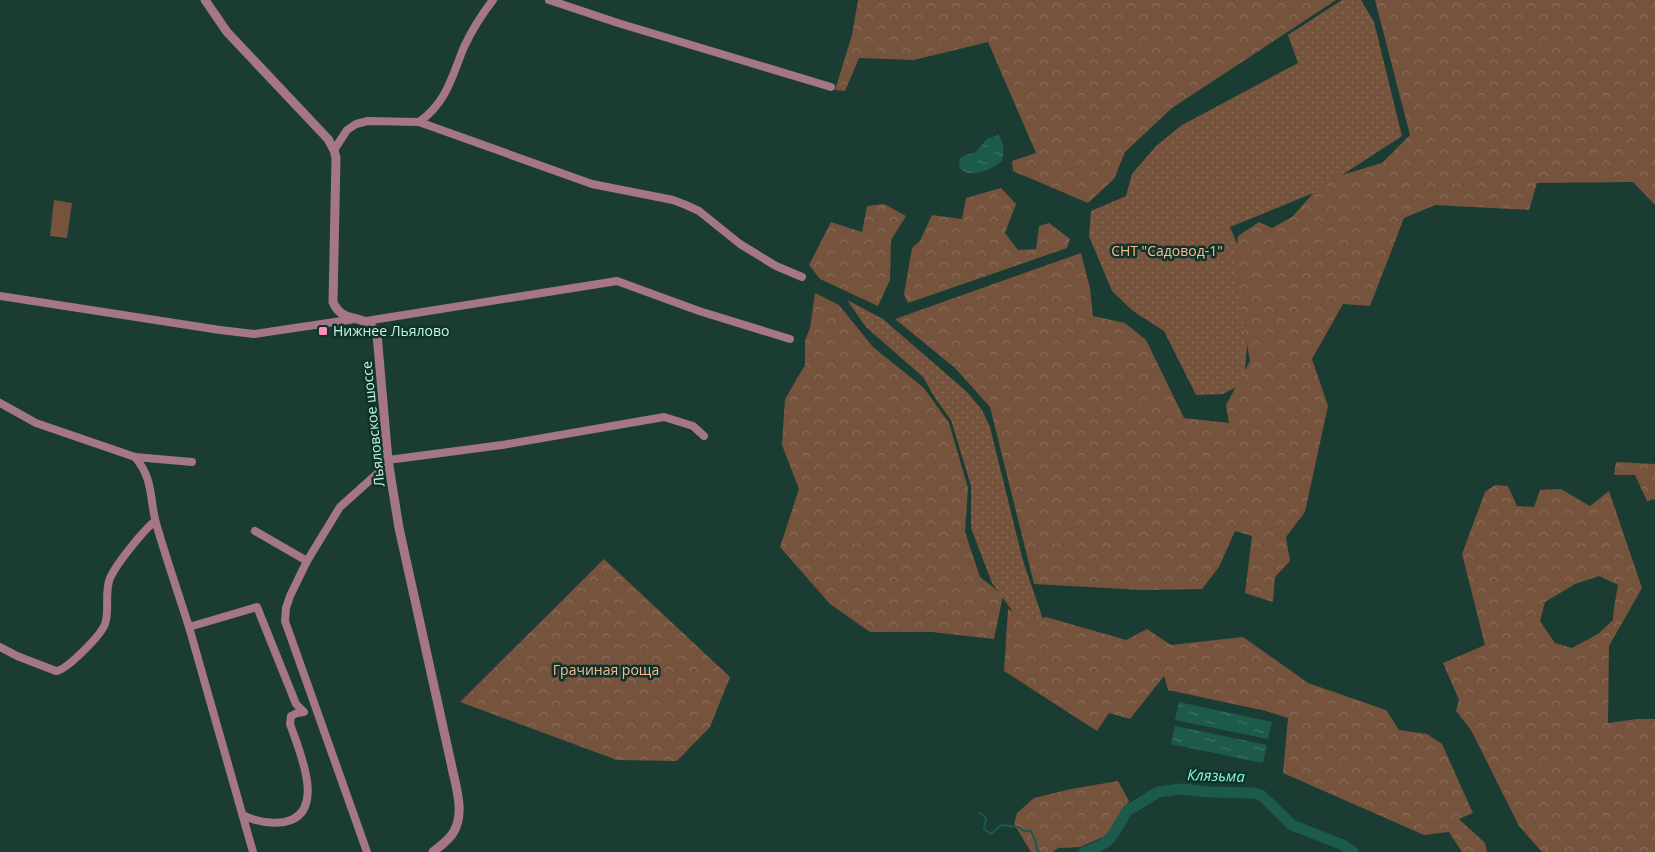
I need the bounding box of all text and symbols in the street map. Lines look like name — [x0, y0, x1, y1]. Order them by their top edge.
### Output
park label: СНТ "Садовод-1" — [1111, 241, 1223, 260]
place label: Нижнее Льялово — [333, 321, 449, 340]
marker: Нижнее Льялово — [317, 325, 329, 337]
street label: Льяловское шоссе — [356, 360, 389, 488]
park label: Грачиная роща — [553, 660, 659, 679]
water label: Клязьма — [1187, 764, 1246, 786]

